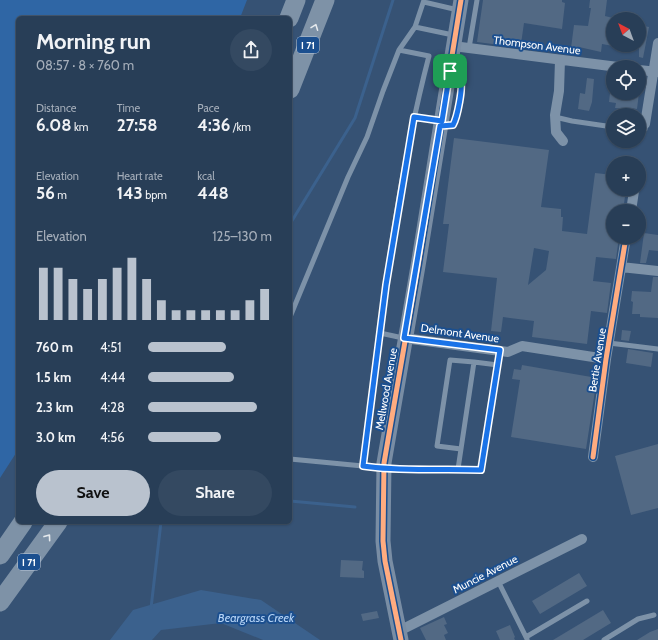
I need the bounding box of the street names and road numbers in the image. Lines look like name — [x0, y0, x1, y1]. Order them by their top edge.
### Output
street label: Thompson Avenue — [493, 33, 582, 57]
road number: I 71 — [297, 37, 319, 53]
street label: Delmont Avenue — [420, 321, 500, 345]
street label: Bertie Avenue — [585, 327, 609, 393]
street label: Mellwood Avenue — [372, 347, 400, 431]
street label: Muncie Avenue — [450, 551, 520, 596]
road number: I 71 — [18, 554, 40, 570]

